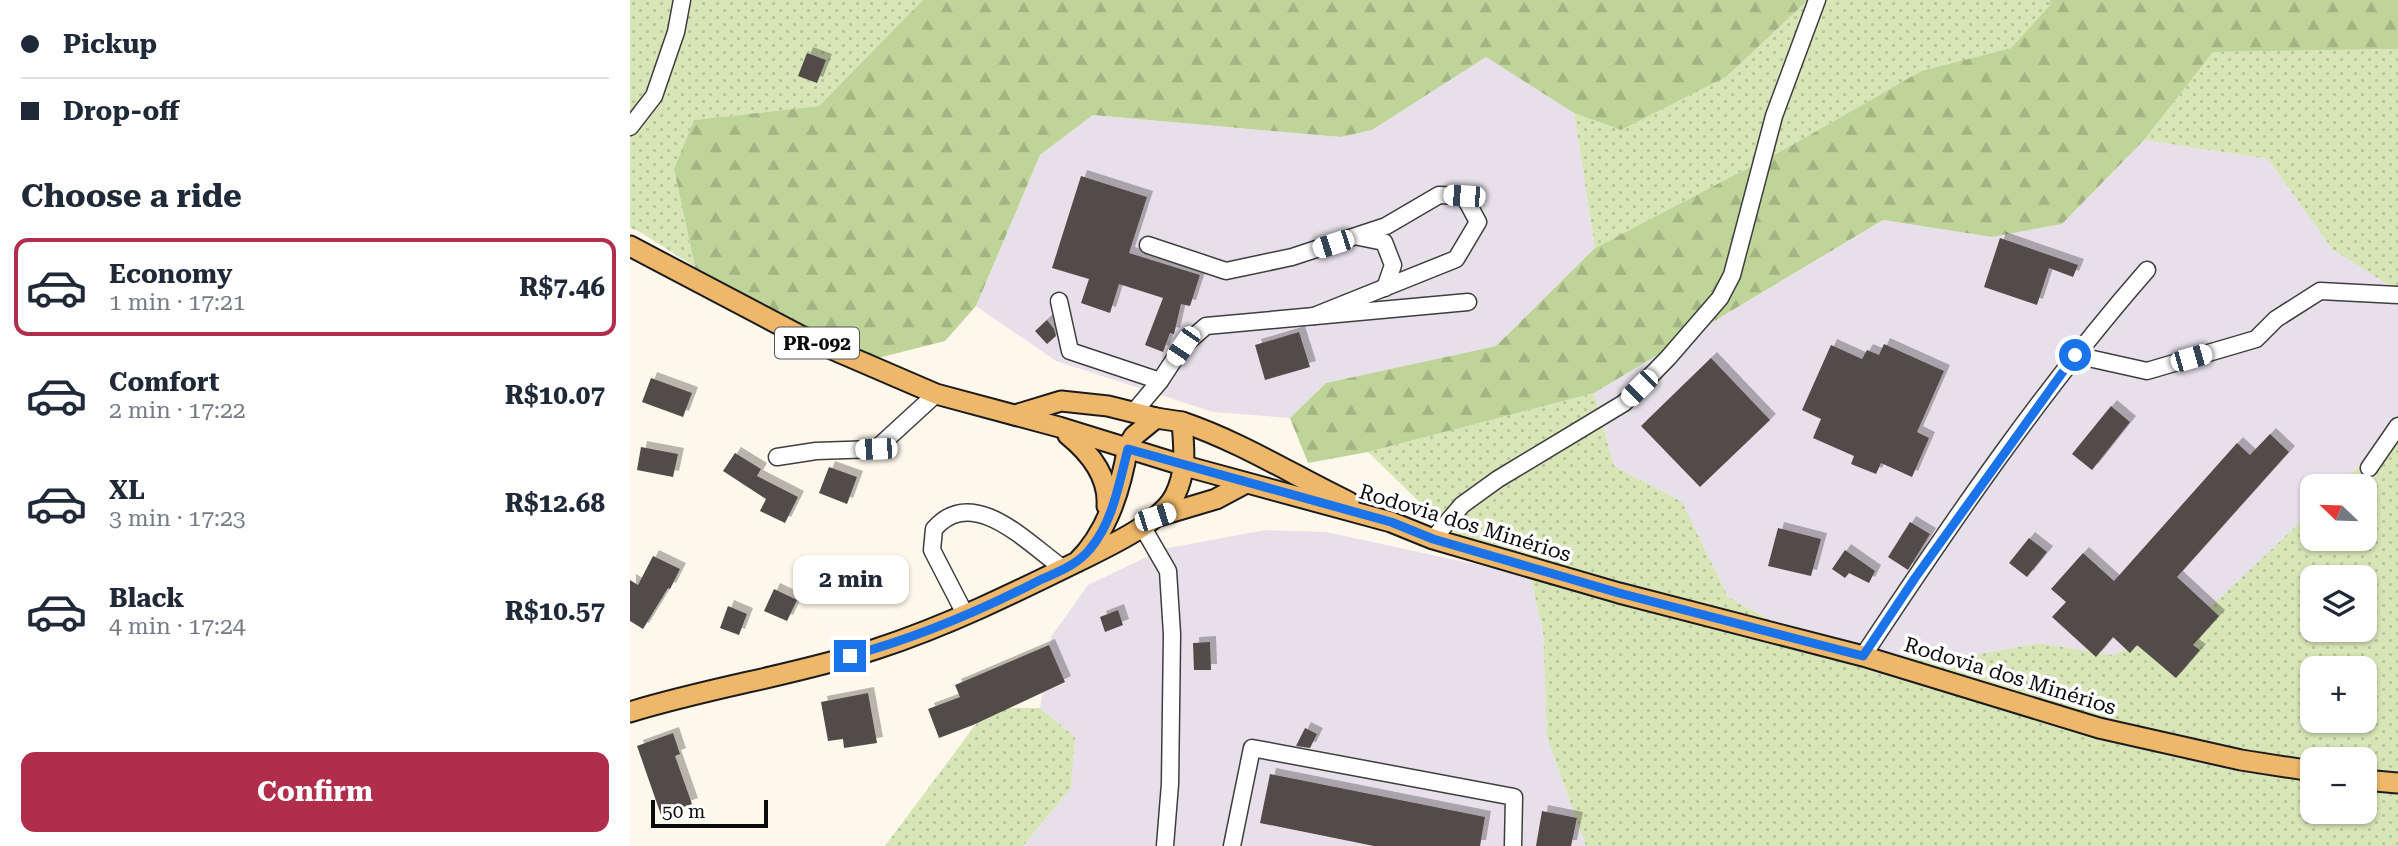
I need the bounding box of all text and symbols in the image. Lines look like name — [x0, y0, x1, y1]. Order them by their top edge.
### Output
text: Pickup — [63, 29, 157, 59]
text: Drop-off — [63, 96, 179, 126]
text: Choose a ride — [21, 177, 242, 215]
car — [1443, 184, 1486, 208]
car — [1310, 228, 1357, 260]
icon: car — [25, 256, 88, 319]
text: Economy — [109, 259, 232, 289]
text: R$7.46 — [519, 272, 605, 302]
text: 1 min · 17:21 — [109, 289, 246, 316]
car — [1163, 323, 1204, 369]
road number: PR-092 — [775, 328, 859, 358]
route start — [2059, 339, 2091, 371]
car — [2168, 342, 2215, 374]
icon: car — [25, 364, 88, 427]
car — [1617, 366, 1662, 410]
text: Comfort — [109, 367, 219, 397]
text: R$10.07 — [505, 380, 605, 410]
text: 2 min · 17:22 — [109, 397, 246, 424]
car — [855, 438, 898, 460]
icon: car — [25, 472, 88, 535]
north arrow — [2300, 474, 2376, 551]
map controls — [2300, 474, 2377, 824]
text: XL — [109, 475, 145, 505]
street label: Rodovia dos Minérios — [1356, 479, 1574, 567]
text: R$12.68 — [505, 488, 605, 518]
car — [1132, 501, 1179, 533]
text: 3 min · 17:23 — [109, 505, 246, 532]
callout: 2 min — [792, 554, 908, 604]
button: layers — [2300, 565, 2377, 642]
text: 2 min — [819, 566, 883, 593]
icon: car — [25, 580, 88, 643]
text: Black — [109, 583, 184, 613]
text: R$10.57 — [505, 596, 605, 626]
text: 4 min · 17:24 — [109, 613, 246, 640]
street label: Rodovia dos Minérios — [1901, 632, 2119, 720]
route end — [834, 640, 866, 672]
button: + — [2300, 656, 2377, 733]
button: − — [2300, 747, 2377, 824]
button: Confirm — [21, 752, 609, 832]
scale bar — [651, 797, 768, 829]
text: 50 m — [662, 800, 705, 823]

